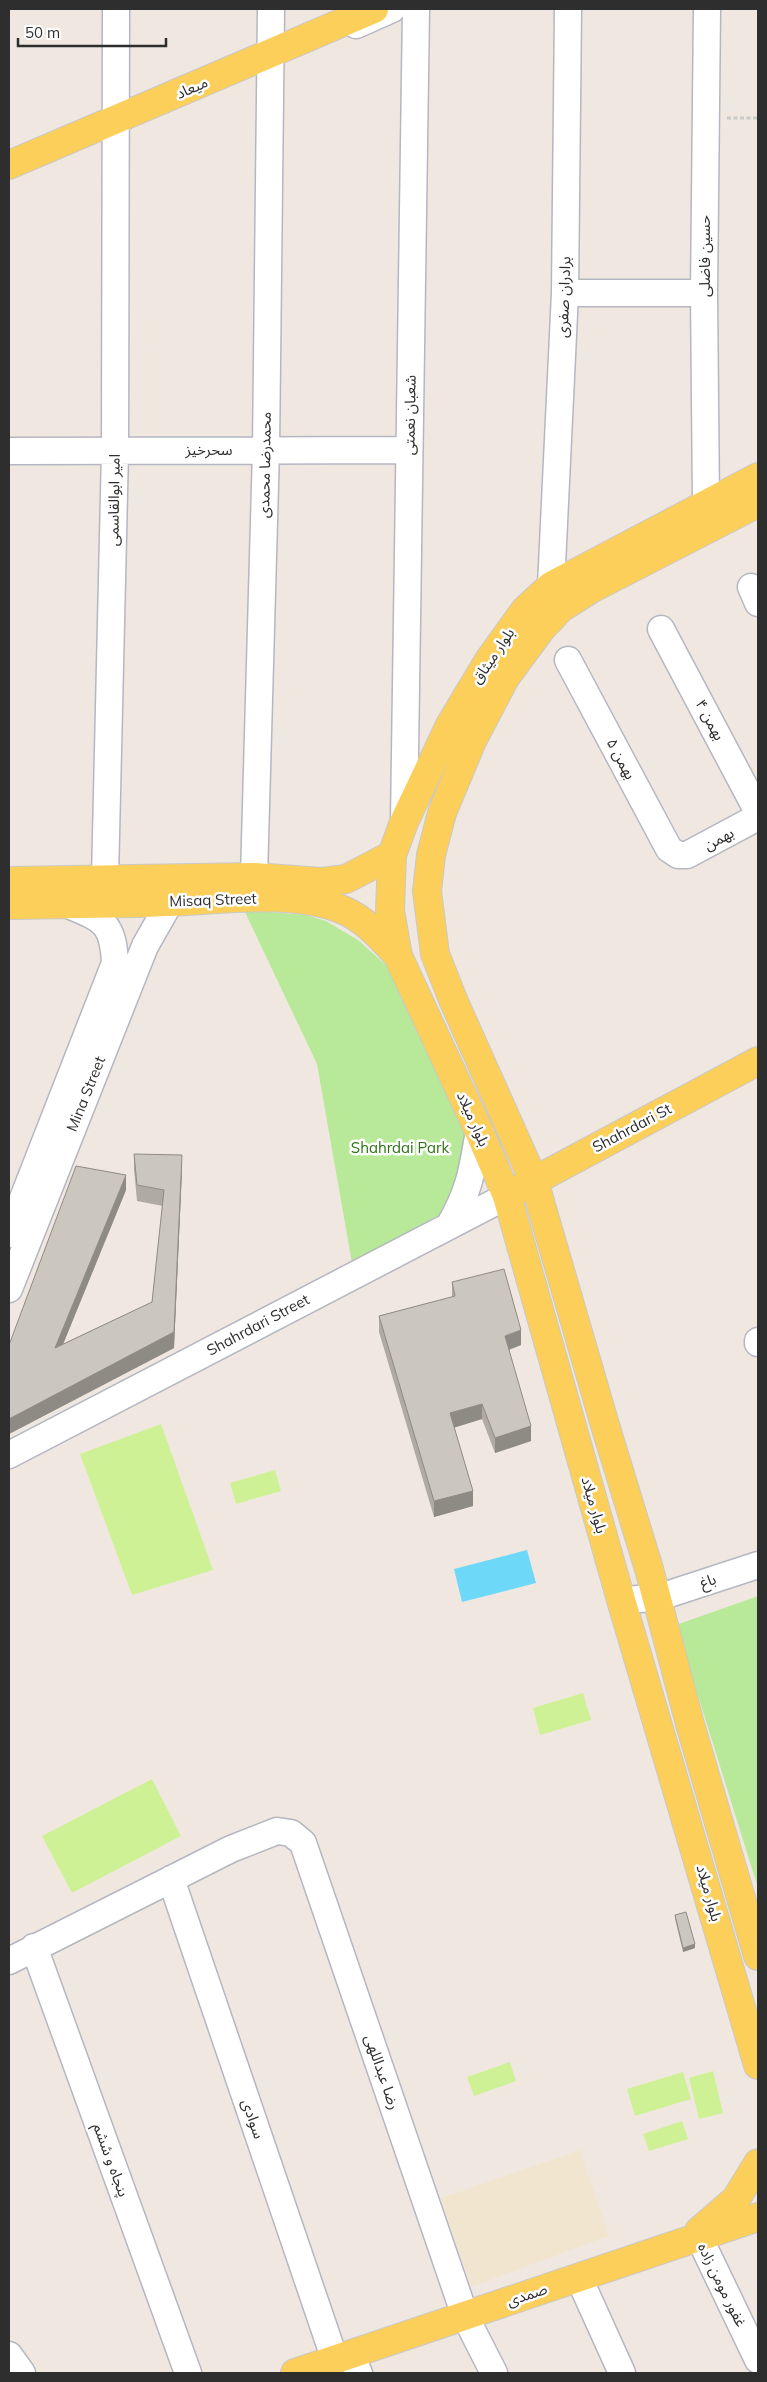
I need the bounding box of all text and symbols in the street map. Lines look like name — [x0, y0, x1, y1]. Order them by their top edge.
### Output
scale bar — [18, 15, 165, 47]
text: 50 m — [25, 23, 60, 42]
street label: میعاد — [173, 72, 211, 103]
street label: حسین فاضلی — [695, 215, 714, 297]
street label: برادران صفری — [553, 256, 574, 338]
street label: شعبان نعمتی — [399, 374, 420, 455]
street label: محمدرضا محمدی — [254, 412, 275, 518]
street label: سحرخیز — [184, 440, 233, 459]
street label: امیر ابوالقاسمی — [103, 454, 124, 546]
street label: بلوار میثاق — [467, 624, 518, 687]
street label: بهمن ۴ — [692, 696, 729, 744]
street label: بهمن ۵ — [603, 735, 640, 783]
street label: بهمن — [701, 823, 737, 854]
street label: Misaq Street — [169, 888, 257, 911]
street label: Mina Street — [62, 1053, 109, 1134]
street label: بلوار میلاد — [453, 1088, 494, 1149]
street label: Shahrdari St — [589, 1099, 675, 1156]
park label: Shahrdai Park — [351, 1138, 449, 1157]
street label: Shahrdari Street — [203, 1289, 312, 1360]
street label: بلوار میلاد — [577, 1474, 612, 1535]
street label: باغ — [697, 1569, 719, 1595]
street label: بلوار میلاد — [692, 1862, 727, 1923]
street label: رضا عبداللهی — [361, 2032, 404, 2112]
street label: سوادی — [238, 2096, 269, 2142]
street label: پنجاه و ششم — [87, 2120, 134, 2200]
street label: غفور مومن زاده — [694, 2240, 751, 2330]
street label: صمدی — [504, 2279, 550, 2310]

